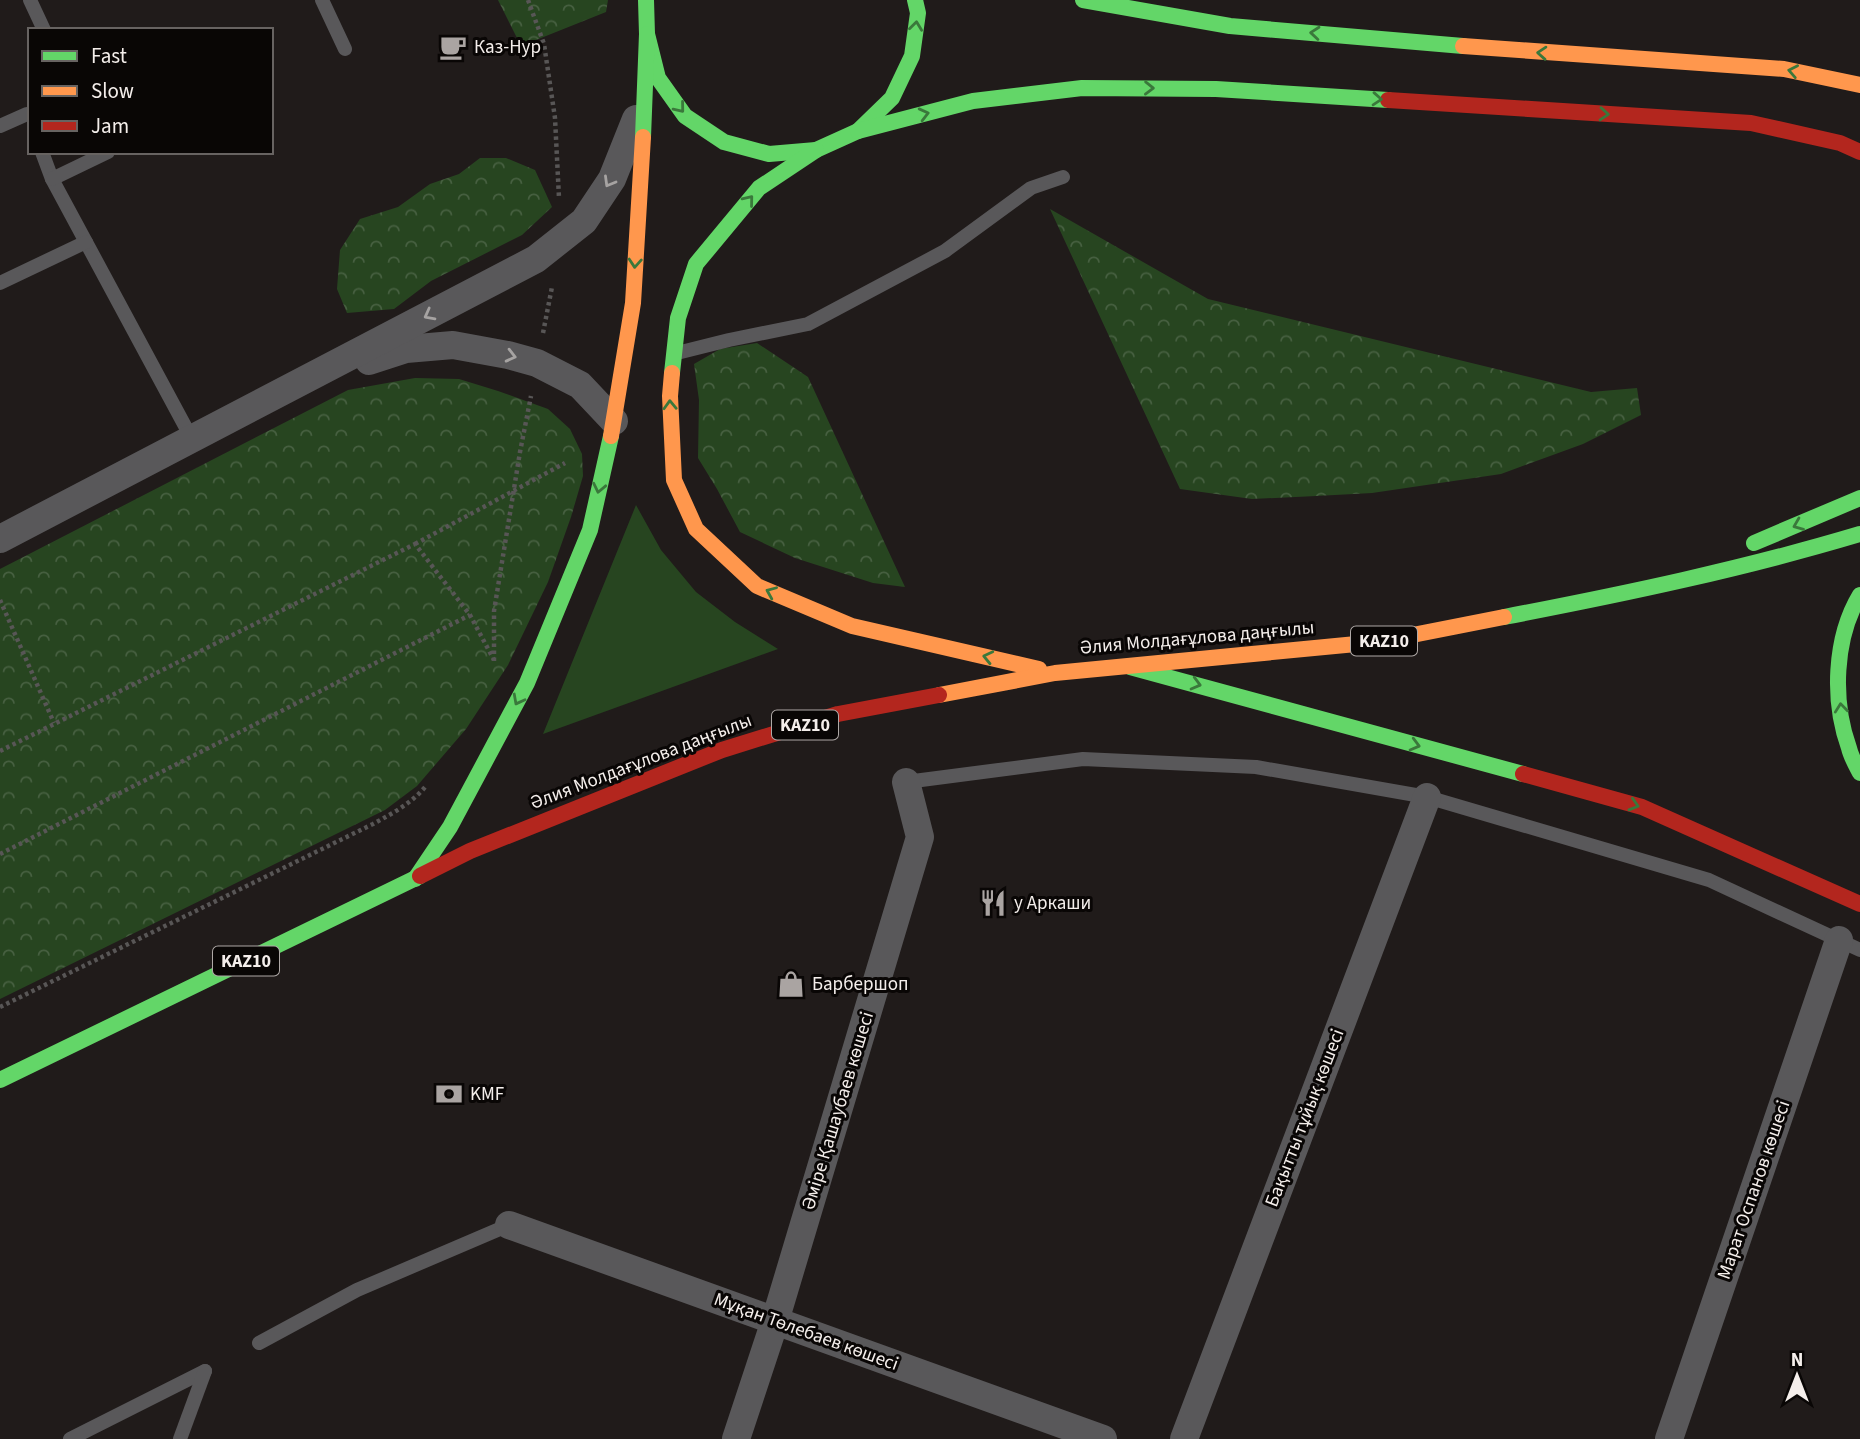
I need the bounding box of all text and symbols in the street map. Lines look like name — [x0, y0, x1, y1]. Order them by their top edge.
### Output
one-way arrow — [909, 20, 924, 32]
one-way arrow — [1310, 26, 1321, 41]
legend — [28, 28, 273, 154]
cafe icon: Каз-Нур — [438, 32, 468, 62]
place label: Каз-Нур — [474, 34, 541, 61]
text: Fast — [91, 41, 127, 71]
one-way arrow — [1536, 45, 1547, 60]
one-way arrow — [1787, 65, 1799, 80]
text: Slow — [91, 76, 134, 106]
one-way arrow — [1144, 81, 1155, 96]
one-way arrow — [1371, 92, 1382, 107]
one-way arrow — [672, 101, 685, 113]
one-way arrow — [1598, 106, 1609, 121]
one-way arrow — [918, 108, 930, 122]
text: Jam — [91, 111, 129, 141]
one-way arrow — [604, 175, 617, 188]
one-way arrow — [741, 195, 753, 208]
one-way arrow — [628, 258, 643, 269]
one-way arrow — [424, 306, 437, 320]
one-way arrow — [505, 348, 517, 362]
one-way arrow — [663, 399, 678, 410]
one-way arrow — [593, 482, 608, 494]
one-way arrow — [1792, 517, 1804, 531]
one-way arrow — [765, 586, 778, 600]
street label: Әлия Молдағұлова даңғылы — [1079, 614, 1315, 662]
road number: KAZ10 — [1351, 626, 1417, 656]
one-way arrow — [982, 651, 994, 665]
one-way arrow — [1189, 676, 1201, 691]
one-way arrow — [513, 693, 527, 705]
one-way arrow — [1834, 702, 1849, 713]
street label: Әлия Молдағұлова даңғылы — [526, 707, 756, 817]
road number: KAZ10 — [772, 710, 838, 740]
one-way arrow — [1409, 736, 1421, 751]
one-way arrow — [1628, 797, 1640, 812]
restaurant icon: у Аркаши — [978, 888, 1008, 918]
place label: у Аркаши — [1014, 890, 1091, 917]
road number: KAZ10 — [213, 946, 279, 976]
shop icon: Барбершоп — [776, 969, 806, 999]
place label: Барбершоп — [812, 971, 908, 998]
street label: Әміре Қашаубаев көшесі — [795, 1009, 881, 1213]
street label: Бақытты тұйық көшесі — [1259, 1025, 1351, 1211]
bank icon: KMF — [434, 1079, 464, 1109]
place label: KMF — [470, 1081, 504, 1108]
street label: Марат Оспанов көшесі — [1711, 1097, 1797, 1283]
street label: Мұқан Төлебаев көшесі — [710, 1286, 902, 1378]
north arrow — [1762, 1341, 1832, 1411]
text: N — [1791, 1347, 1803, 1374]

